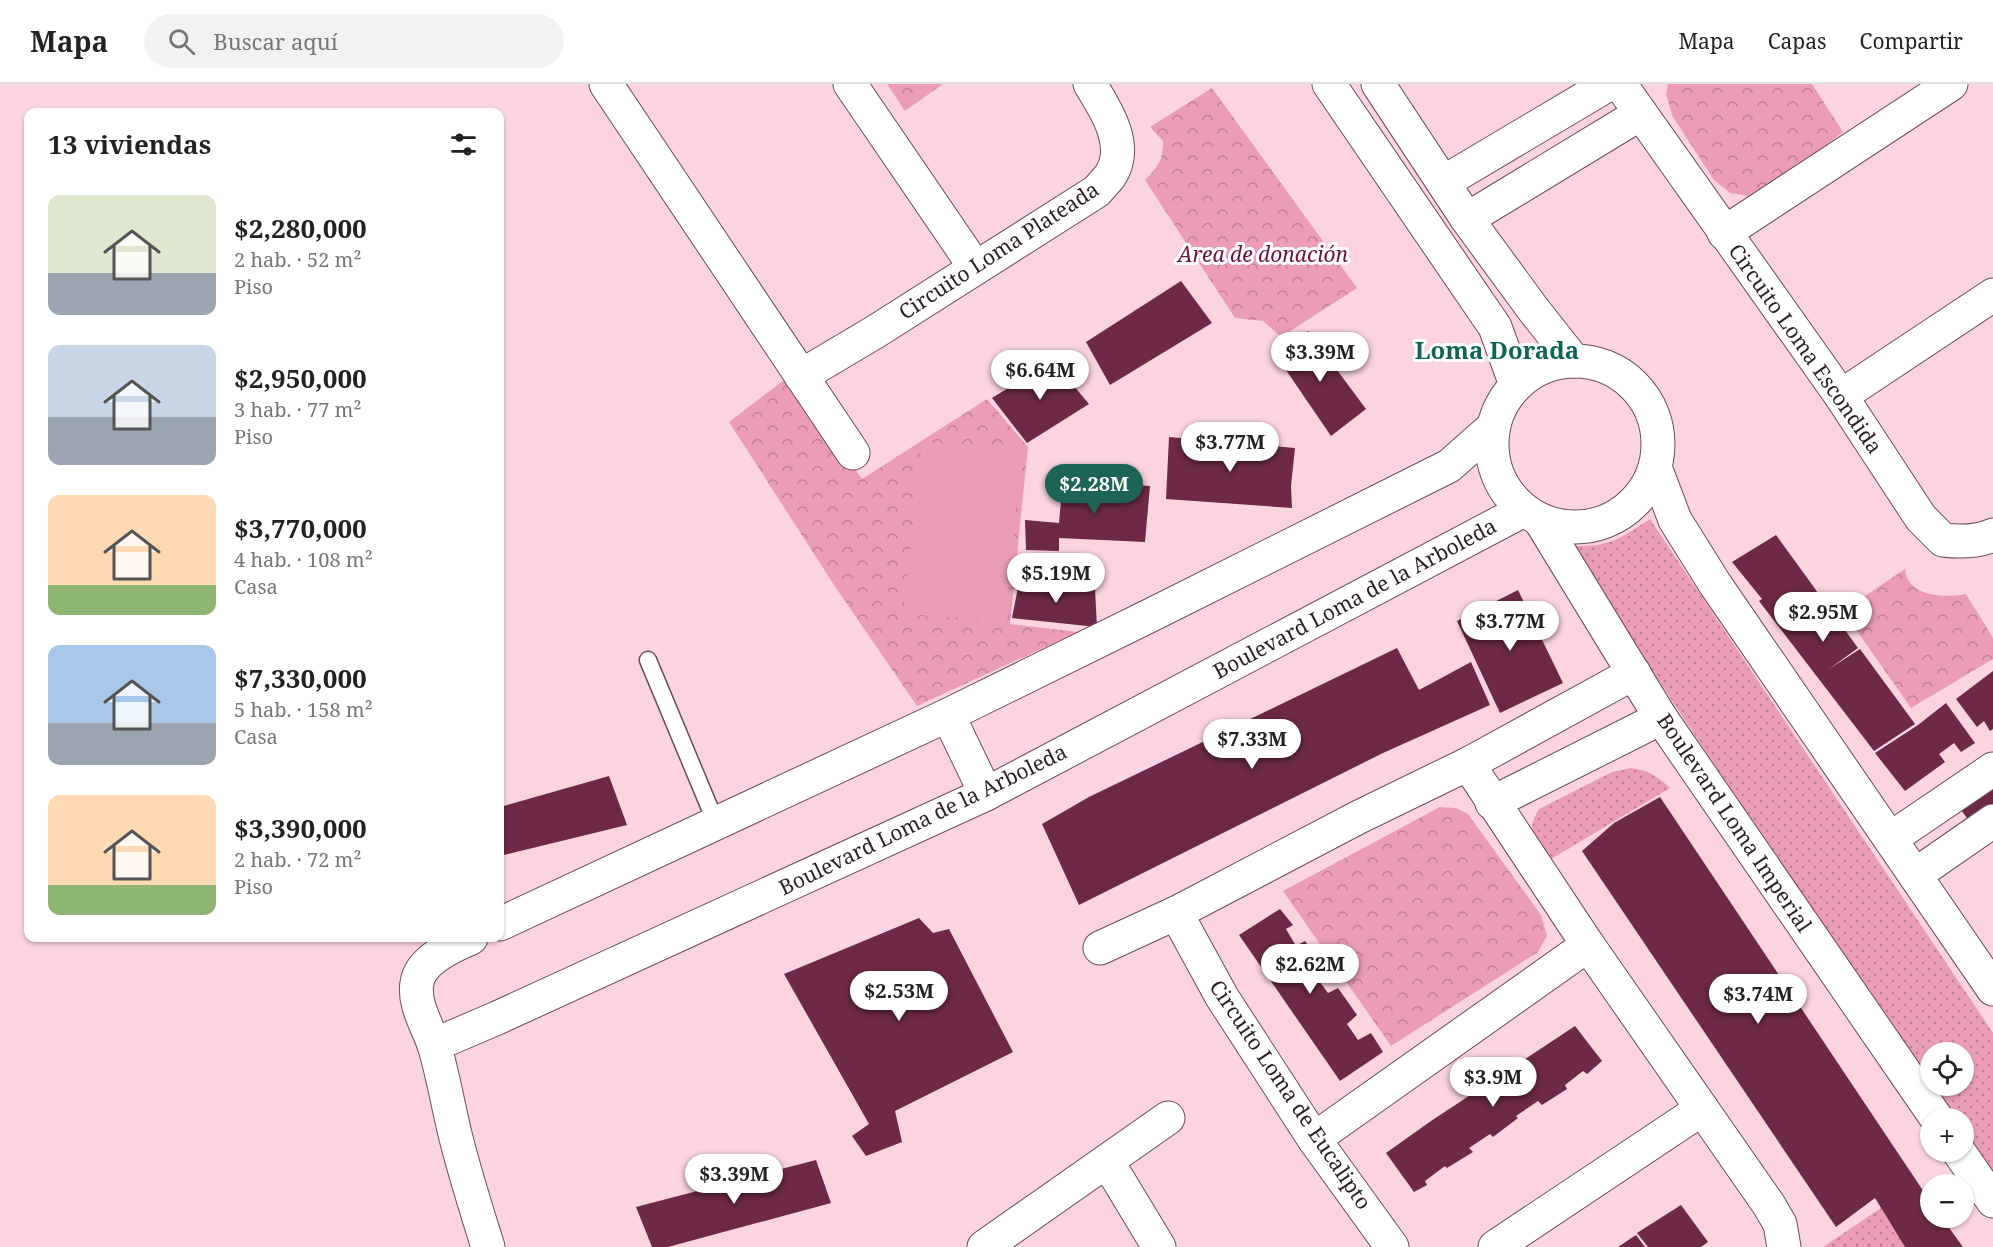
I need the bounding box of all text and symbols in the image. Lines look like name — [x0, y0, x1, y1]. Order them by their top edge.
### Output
search box — [144, 14, 564, 68]
text: Mapa — [30, 22, 108, 60]
icon: search — [165, 25, 198, 58]
text: Buscar aquí — [213, 26, 338, 56]
text: Mapa — [1678, 27, 1735, 55]
text: Capas — [1768, 27, 1827, 55]
text: Compartir — [1860, 27, 1963, 55]
text: 13 viviendas — [48, 126, 211, 162]
icon: filters — [447, 128, 480, 161]
street label: Circuito Loma Plateada — [893, 175, 1104, 325]
text: $2,280,000 — [234, 210, 367, 246]
icon: home — [96, 219, 168, 291]
street label: Circuito Loma Escondida — [1723, 238, 1889, 459]
park label: Area de donación — [1176, 240, 1349, 268]
text: 2 hab. · 52 m² — [234, 246, 361, 273]
text: Piso — [234, 273, 273, 300]
pin: $3.39M — [1271, 332, 1369, 383]
district label: Loma Dorada — [1415, 333, 1579, 366]
text: $3.39M — [1285, 338, 1355, 365]
pin: $6.64M — [991, 350, 1089, 401]
text: $6.64M — [1005, 356, 1075, 383]
text: $2,950,000 — [234, 360, 367, 396]
icon: home — [96, 369, 168, 441]
text: 3 hab. · 77 m² — [234, 396, 361, 423]
pin: $3.77M — [1181, 422, 1279, 473]
text: Piso — [234, 423, 273, 450]
text: $3.77M — [1195, 428, 1265, 455]
pin: $2.28M — [1045, 464, 1143, 515]
text: $2.28M — [1059, 470, 1129, 497]
text: $3,770,000 — [234, 510, 367, 546]
street label: Boulevard Loma de la Arboleda — [1208, 511, 1501, 685]
icon: home — [96, 519, 168, 591]
text: 4 hab. · 108 m² — [234, 546, 373, 573]
pin: $5.19M — [1007, 553, 1105, 604]
text: $5.19M — [1021, 559, 1091, 586]
text: Casa — [234, 573, 278, 600]
pin: $2.95M — [1774, 592, 1872, 643]
text: $2.95M — [1788, 598, 1858, 625]
pin: $3.77M — [1461, 601, 1559, 652]
text: $3.77M — [1475, 607, 1545, 634]
text: $7,330,000 — [234, 660, 367, 696]
icon: home — [96, 669, 168, 741]
text: 5 hab. · 158 m² — [234, 696, 373, 723]
street label: Boulevard Loma Imperial — [1651, 708, 1819, 938]
pin: $7.33M — [1203, 719, 1301, 770]
text: Casa — [234, 723, 278, 750]
text: $7.33M — [1217, 725, 1287, 752]
street label: Boulevard Loma de la Arboleda — [774, 737, 1071, 901]
text: $3,390,000 — [234, 810, 367, 846]
icon: home — [96, 819, 168, 891]
text: 2 hab. · 72 m² — [234, 846, 361, 873]
text: Piso — [234, 873, 273, 900]
pin: $2.62M — [1261, 944, 1359, 995]
text: $2.62M — [1275, 950, 1345, 977]
pin: $2.53M — [850, 971, 948, 1022]
street label: Circuito Loma de Eucalipto — [1203, 974, 1378, 1215]
pin: $3.74M — [1709, 974, 1807, 1025]
text: $2.53M — [864, 977, 934, 1004]
text: $3.74M — [1723, 980, 1793, 1007]
map controls — [1920, 1042, 1974, 1228]
button: locate — [1920, 1042, 1974, 1096]
pin: $3.9M — [1451, 1057, 1535, 1108]
text: $3.9M — [1464, 1063, 1522, 1090]
button: + — [1920, 1108, 1974, 1162]
pin: $3.39M — [685, 1154, 783, 1205]
text: $3.39M — [699, 1160, 769, 1187]
button: − — [1920, 1174, 1974, 1228]

